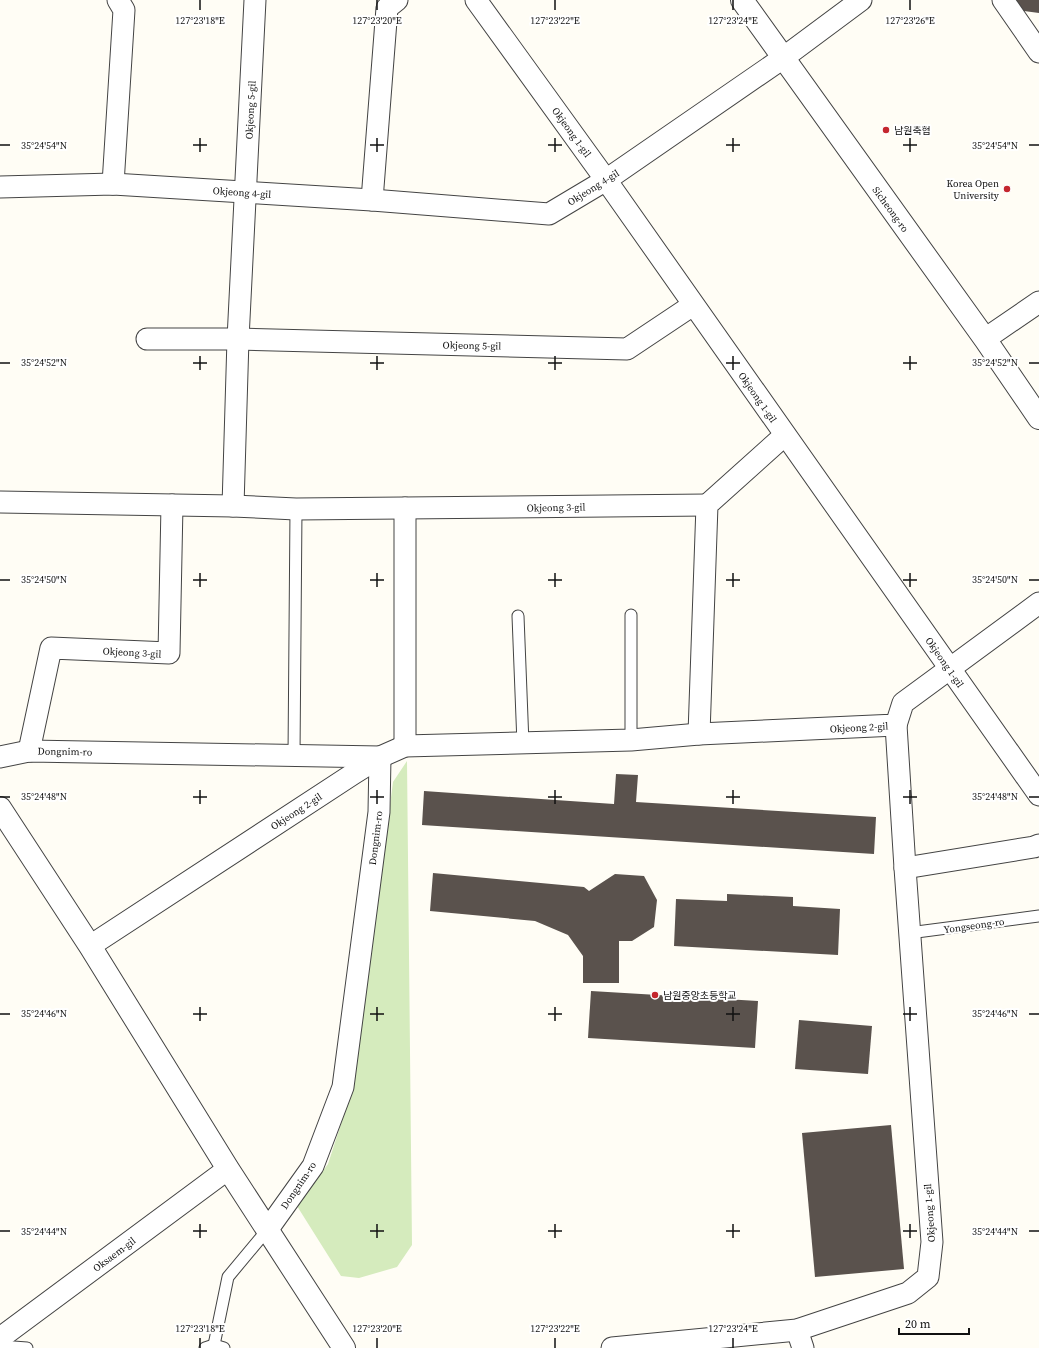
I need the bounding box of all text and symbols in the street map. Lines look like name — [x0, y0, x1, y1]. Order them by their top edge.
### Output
text: 127°23'18"E — [175, 14, 225, 27]
text: 127°23'20"E — [352, 14, 402, 27]
text: 127°23'22"E — [530, 14, 580, 27]
text: 127°23'24"E — [708, 14, 758, 27]
text: 127°23'26"E — [885, 14, 935, 27]
street label: Okjeong 5-gil — [242, 80, 259, 140]
street label: Okjeong 1-gil — [549, 105, 594, 160]
place label: 남원축협 — [894, 124, 931, 137]
marker: 남원축협 — [881, 125, 891, 135]
text: 35°24'54"N — [21, 139, 67, 152]
text: 35°24'54"N — [972, 139, 1018, 152]
street label: Okjeong 4-gil — [565, 166, 622, 208]
place label: Korea Open University — [946, 177, 1000, 202]
street label: Okjeong 4-gil — [212, 184, 272, 201]
street label: Sicheong-ro — [870, 184, 912, 235]
marker: Korea Open University — [1002, 184, 1012, 194]
street label: Okjeong 5-gil — [443, 338, 501, 353]
text: 35°24'52"N — [21, 356, 67, 369]
text: 35°24'52"N — [972, 356, 1018, 369]
street label: Okjeong 1-gil — [735, 370, 780, 425]
street label: Okjeong 3-gil — [527, 500, 586, 515]
text: 35°24'50"N — [21, 573, 67, 586]
text: 35°24'50"N — [972, 573, 1018, 586]
street label: Okjeong 1-gil — [922, 635, 967, 690]
street label: Okjeong 3-gil — [102, 644, 162, 661]
street label: Okjeong 2-gil — [829, 719, 889, 736]
street label: Dongnim-ro — [38, 745, 93, 758]
text: 35°24'48"N — [21, 790, 67, 803]
street label: Okjeong 2-gil — [268, 790, 324, 833]
text: 35°24'48"N — [972, 790, 1018, 803]
street label: Dongnim-ro — [366, 810, 385, 866]
street label: Yongseong-ro — [943, 915, 1006, 936]
place label: 남원중앙초등학교 — [663, 989, 737, 1002]
marker: 남원중앙초등학교 — [650, 990, 660, 1000]
text: 35°24'46"N — [21, 1007, 67, 1020]
text: 35°24'46"N — [972, 1007, 1018, 1020]
street label: Dongnim-ro — [278, 1159, 319, 1212]
street label: Okjeong 1-gil — [921, 1183, 938, 1243]
text: 35°24'44"N — [21, 1225, 67, 1238]
text: 35°24'44"N — [972, 1225, 1018, 1238]
street label: Oksaem-gil — [90, 1234, 138, 1275]
scale bar — [899, 1310, 969, 1336]
text: 20 m — [905, 1316, 931, 1332]
text: 127°23'18"E — [175, 1322, 225, 1335]
text: 127°23'20"E — [352, 1322, 402, 1335]
text: 127°23'22"E — [530, 1322, 580, 1335]
text: 127°23'24"E — [708, 1322, 758, 1335]

